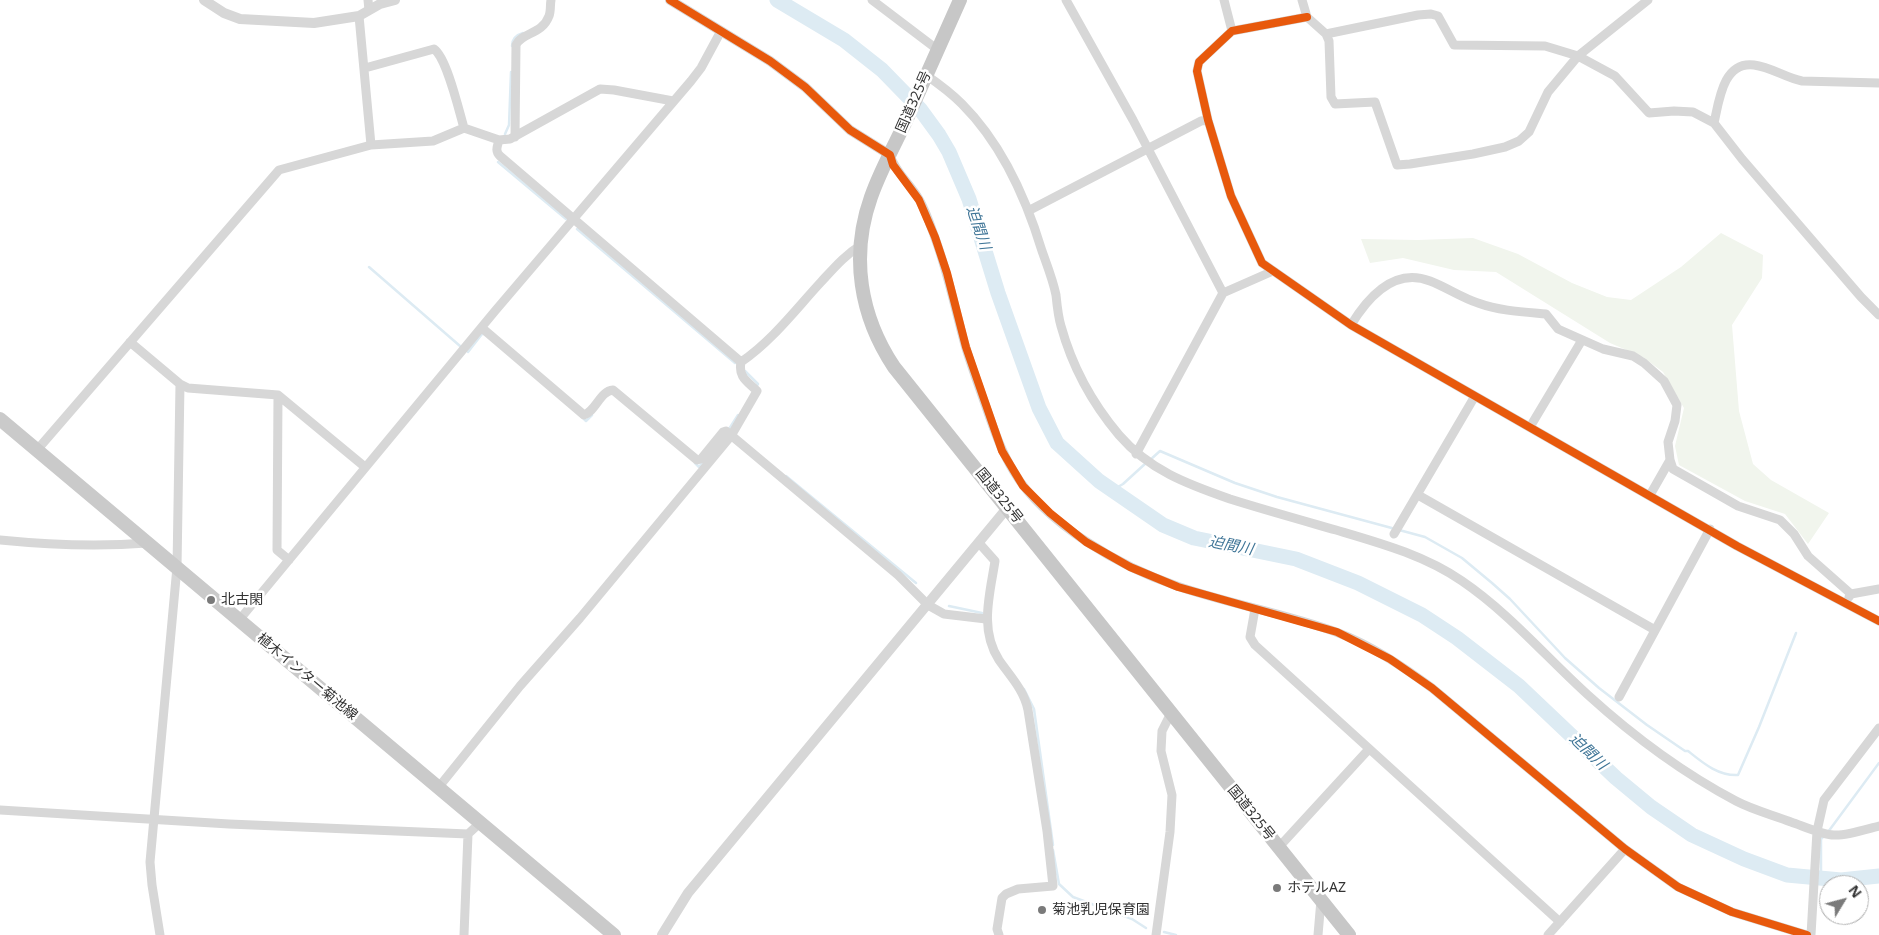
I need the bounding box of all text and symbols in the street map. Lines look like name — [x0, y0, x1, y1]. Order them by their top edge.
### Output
street label: 国道325号 — [893, 68, 935, 136]
water label: 迫間川 — [962, 204, 994, 252]
street label: 国道325号 — [972, 465, 1026, 527]
water label: 迫間川 — [1207, 533, 1255, 559]
place label: 北古閑 — [221, 592, 263, 608]
marker: 北古閑 — [205, 594, 217, 606]
street label: 植木インター菊池線 — [253, 630, 361, 724]
water label: 迫間川 — [1566, 730, 1610, 774]
street label: 国道325号 — [1224, 782, 1278, 844]
north arrow — [1819, 875, 1869, 925]
place label: ホテルAZ — [1287, 880, 1346, 896]
text: N — [1845, 881, 1867, 902]
marker: ホテルAZ — [1271, 882, 1283, 894]
place label: 菊池乳児保育園 — [1052, 902, 1150, 918]
marker: 菊池乳児保育園 — [1036, 904, 1048, 916]

